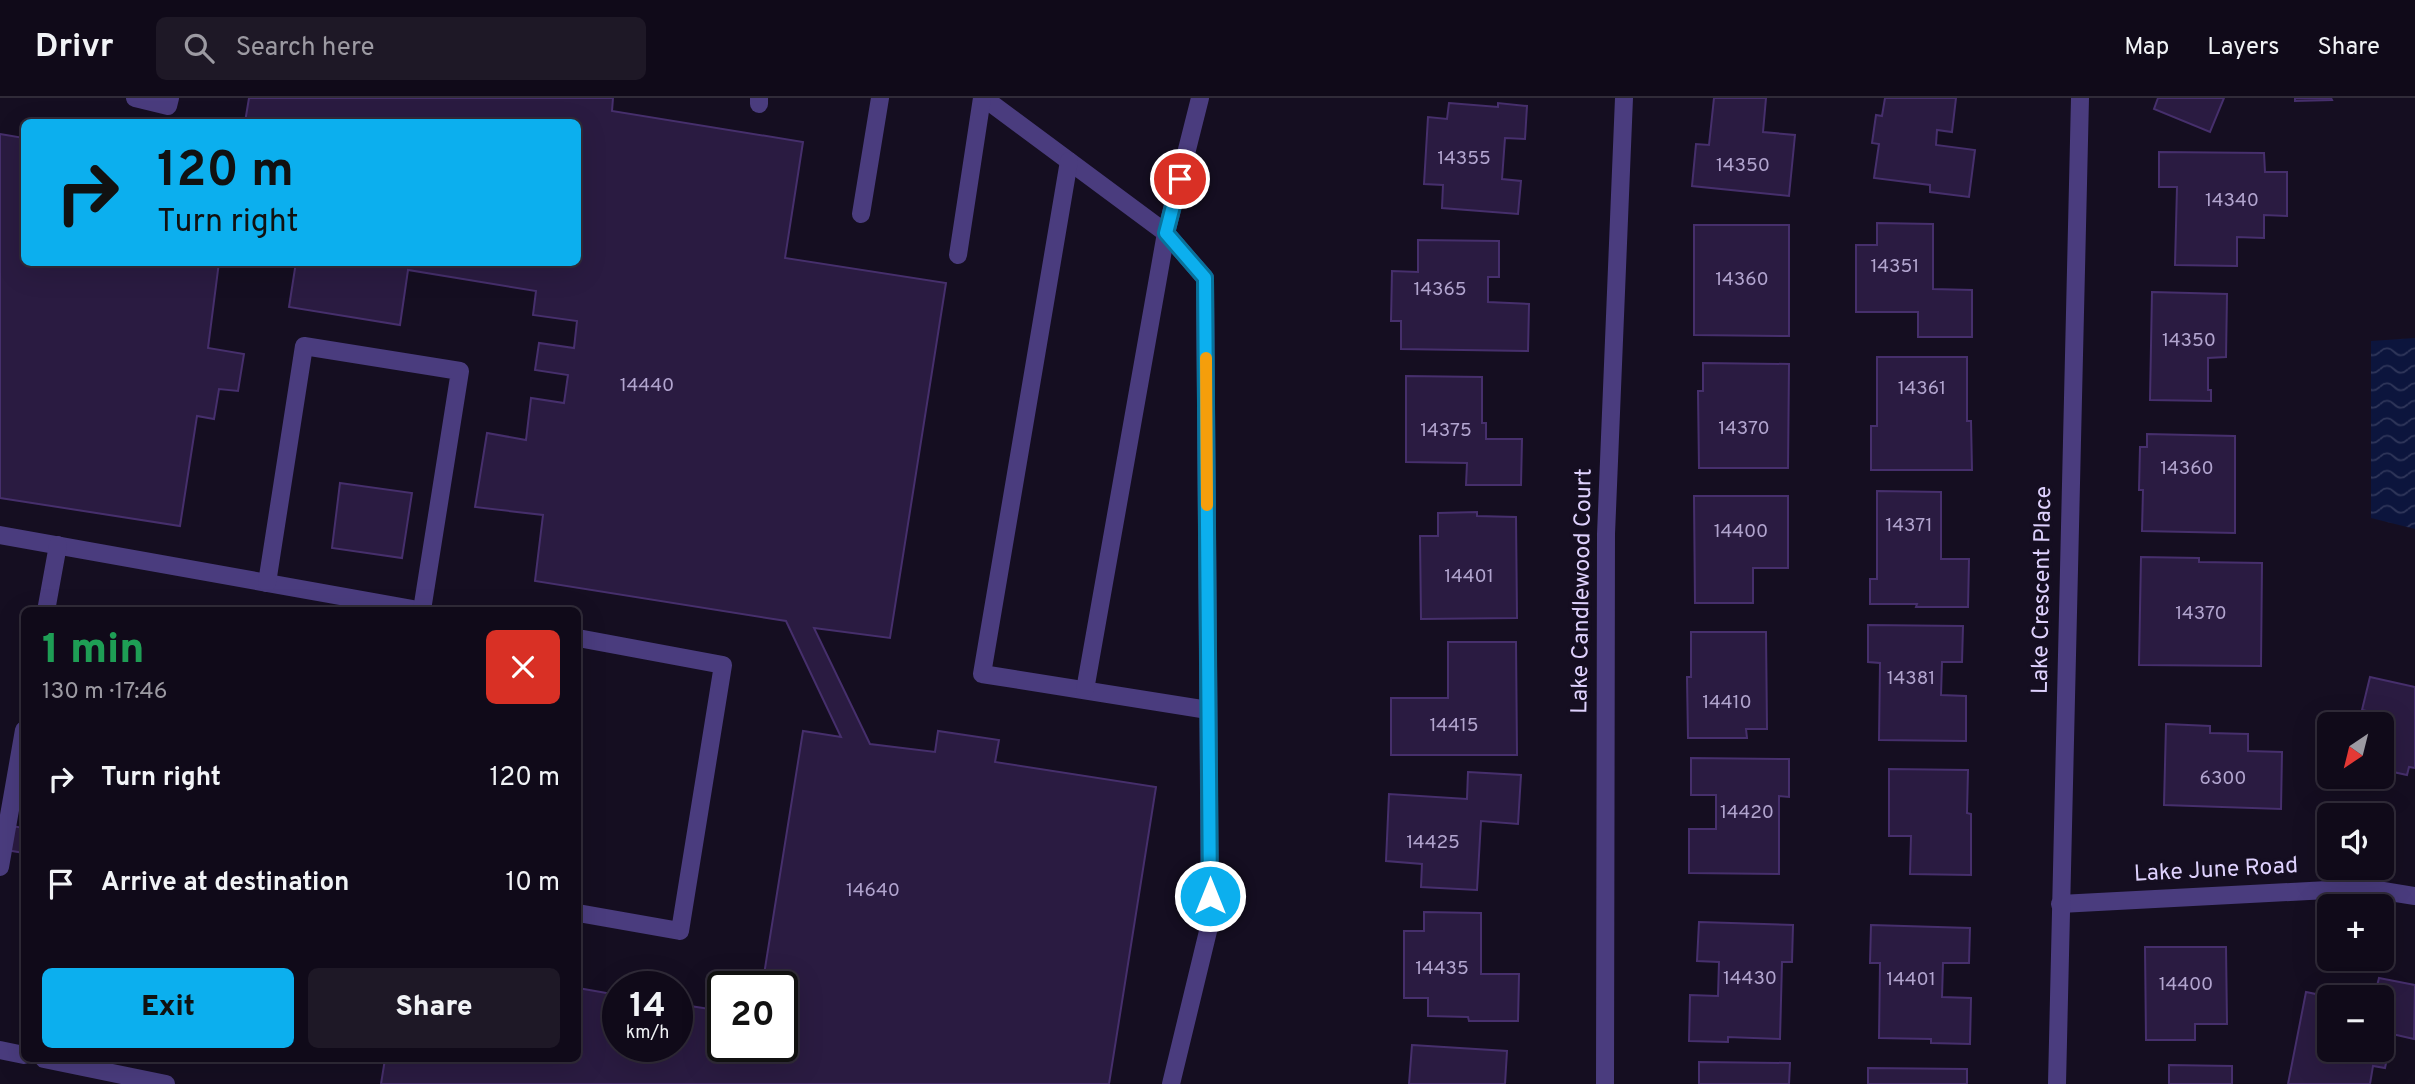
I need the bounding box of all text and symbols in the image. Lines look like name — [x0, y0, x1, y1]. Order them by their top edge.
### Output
search box — [156, 17, 646, 80]
text: Drivr — [35, 27, 114, 69]
icon: search — [180, 29, 218, 67]
text: Search here — [236, 32, 375, 65]
text: Map — [2124, 33, 2169, 63]
text: Layers — [2207, 33, 2279, 63]
text: Share — [2317, 33, 2380, 63]
text: 120 m — [157, 142, 294, 204]
icon: right — [42, 147, 133, 238]
house number: 14355 — [1437, 147, 1491, 171]
pin — [1150, 149, 1210, 209]
house number: 14350 — [1716, 154, 1770, 178]
icon: arrive — [1161, 160, 1199, 198]
house number: 14340 — [2205, 189, 2259, 213]
text: Turn right — [157, 203, 299, 243]
house number: 14351 — [1871, 255, 1919, 279]
house number: 14360 — [1715, 268, 1769, 292]
house number: 14365 — [1413, 278, 1467, 302]
house number: 14350 — [2162, 329, 2216, 353]
house number: 14440 — [620, 374, 674, 398]
house number: 14361 — [1898, 377, 1946, 401]
house number: 14370 — [1718, 417, 1770, 441]
house number: 14375 — [1420, 419, 1472, 443]
house number: 14360 — [2160, 457, 2214, 481]
street label: Lake Candlewood Court — [1566, 468, 1600, 714]
street label: Lake Crescent Place — [2027, 486, 2059, 694]
house number: 14371 — [1885, 514, 1933, 538]
house number: 14400 — [1714, 520, 1768, 544]
house number: 14401 — [1444, 565, 1494, 589]
house number: 14370 — [2175, 602, 2227, 626]
text: 1 min — [42, 625, 145, 678]
button: close — [486, 630, 560, 704]
house number: 14381 — [1887, 667, 1935, 691]
text: 130 m · 17:46 — [42, 678, 167, 707]
house number: 14410 — [1702, 691, 1752, 715]
north arrow — [2317, 712, 2394, 789]
map controls — [2317, 712, 2394, 1062]
house number: 14415 — [1429, 714, 1479, 738]
icon: right — [42, 760, 80, 798]
text: Turn right — [101, 762, 221, 795]
text: 120 m — [490, 762, 560, 795]
house number: 6300 — [2200, 767, 2246, 791]
house number: 14420 — [1720, 801, 1774, 825]
button: sound — [2317, 803, 2394, 880]
house number: 14425 — [1406, 831, 1460, 855]
street label: Lake June Road — [2133, 852, 2299, 890]
position arrow — [1173, 859, 1247, 933]
icon: arrive — [42, 865, 80, 903]
text: Arrive at destination — [101, 867, 349, 900]
text: 10 m — [505, 867, 560, 900]
house number: 14640 — [846, 879, 900, 903]
button: + — [2317, 894, 2394, 971]
house number: 14435 — [1415, 957, 1469, 981]
house number: 14430 — [1723, 967, 1777, 991]
button: Exit — [42, 968, 294, 1048]
button: Share — [308, 968, 560, 1048]
house number: 14401 — [1886, 968, 1936, 992]
speed limit sign: 20 — [707, 971, 798, 1062]
house number: 14400 — [2159, 973, 2213, 997]
text: 14 — [629, 985, 666, 1029]
button: − — [2317, 985, 2394, 1062]
text: km/h — [626, 1022, 669, 1045]

